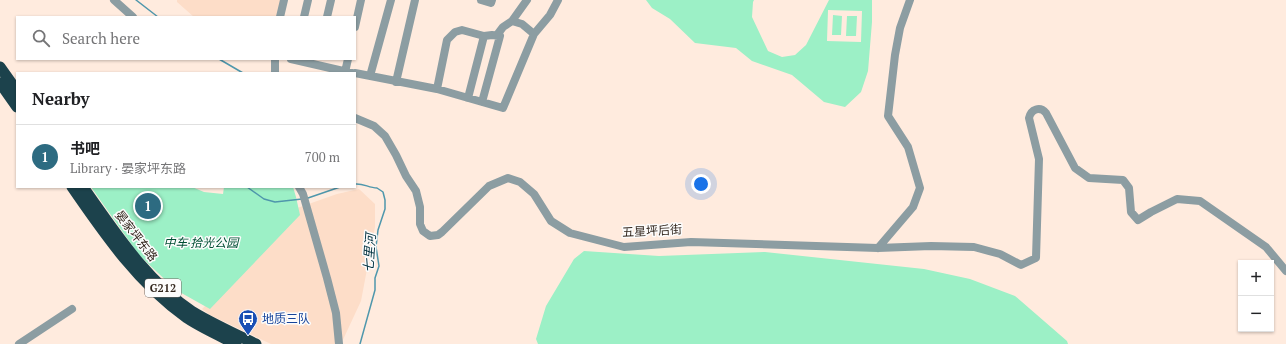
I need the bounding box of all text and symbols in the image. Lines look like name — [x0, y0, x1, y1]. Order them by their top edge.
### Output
search box — [16, 16, 356, 60]
icon: search — [30, 27, 52, 49]
text: Search here — [62, 28, 140, 48]
text: Nearby — [32, 87, 90, 110]
text: 书吧 — [70, 138, 100, 158]
text: 1 — [41, 148, 49, 166]
text: 700 m — [305, 148, 340, 166]
text: Library · 晏家坪东路 — [70, 159, 186, 177]
your location — [691, 174, 711, 194]
pin: 1 — [135, 191, 161, 221]
street label: 晏家坪东路 — [112, 207, 161, 264]
street label: 五星坪后街 — [622, 221, 682, 240]
water label: 七里河 — [359, 230, 380, 273]
park label: 中车·拾光公园 — [164, 235, 240, 250]
map controls — [1238, 260, 1274, 332]
button: + — [1238, 260, 1274, 296]
road number: G212 — [145, 279, 181, 297]
button: − — [1238, 296, 1274, 332]
bus stop icon: 地质三队 — [237, 308, 259, 336]
place label: 地质三队 — [262, 311, 310, 326]

